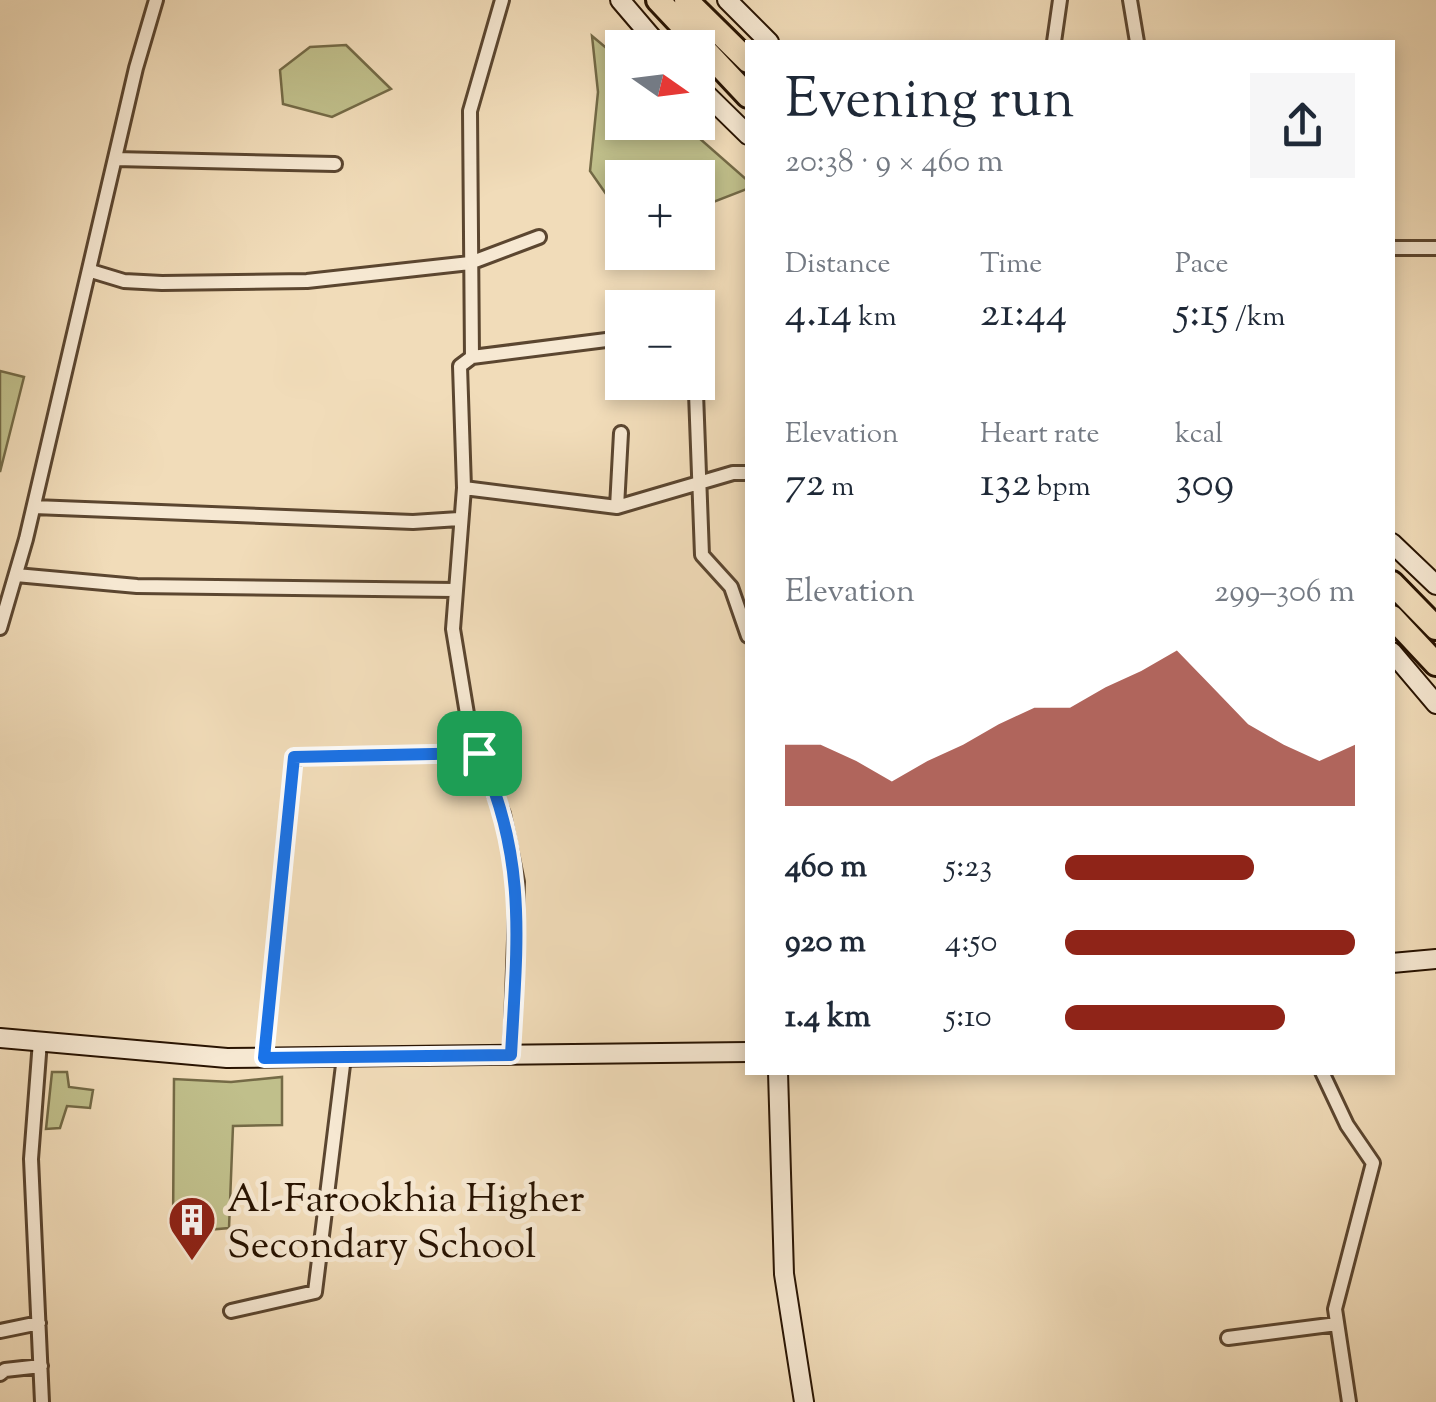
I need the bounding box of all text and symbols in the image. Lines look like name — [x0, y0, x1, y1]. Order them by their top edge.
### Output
north arrow — [605, 30, 715, 140]
map controls — [605, 30, 715, 400]
text: Evening run — [785, 63, 1074, 142]
button: share — [1250, 73, 1355, 178]
text: 20:38 · 9 × 460 m — [785, 140, 1004, 186]
button: + — [605, 160, 715, 270]
text: Distance — [785, 245, 891, 285]
text: Time — [980, 245, 1042, 285]
text: Pace — [1175, 245, 1229, 285]
text: 4.14 — [785, 285, 852, 345]
text: 21:44 — [980, 285, 1067, 345]
text: 5:15 — [1175, 285, 1229, 345]
button: − — [605, 290, 715, 400]
text: km — [852, 298, 897, 338]
text: /km — [1229, 298, 1286, 338]
text: Elevation — [785, 415, 899, 455]
text: Heart rate — [980, 415, 1100, 455]
text: kcal — [1175, 415, 1223, 455]
text: 72 — [785, 455, 825, 515]
text: 132 — [980, 455, 1031, 515]
text: 309 — [1175, 455, 1234, 515]
text: m — [825, 468, 854, 508]
text: bpm — [1031, 468, 1091, 508]
text: Elevation — [785, 570, 915, 616]
text: 299–306 m — [1214, 570, 1355, 616]
pin — [437, 711, 522, 796]
icon: arrive — [452, 726, 507, 781]
text: 460 m — [785, 845, 867, 891]
text: 5:23 — [945, 845, 992, 891]
text: 920 m — [785, 920, 866, 966]
text: 4:50 — [945, 920, 997, 966]
text: 1.4 km — [785, 995, 871, 1041]
text: 5:10 — [945, 995, 992, 1041]
place label: Al-Farookhia Higher Secondary School — [227, 1173, 584, 1276]
building icon: Al-Farookhia Higher Secondary School — [166, 1194, 218, 1262]

